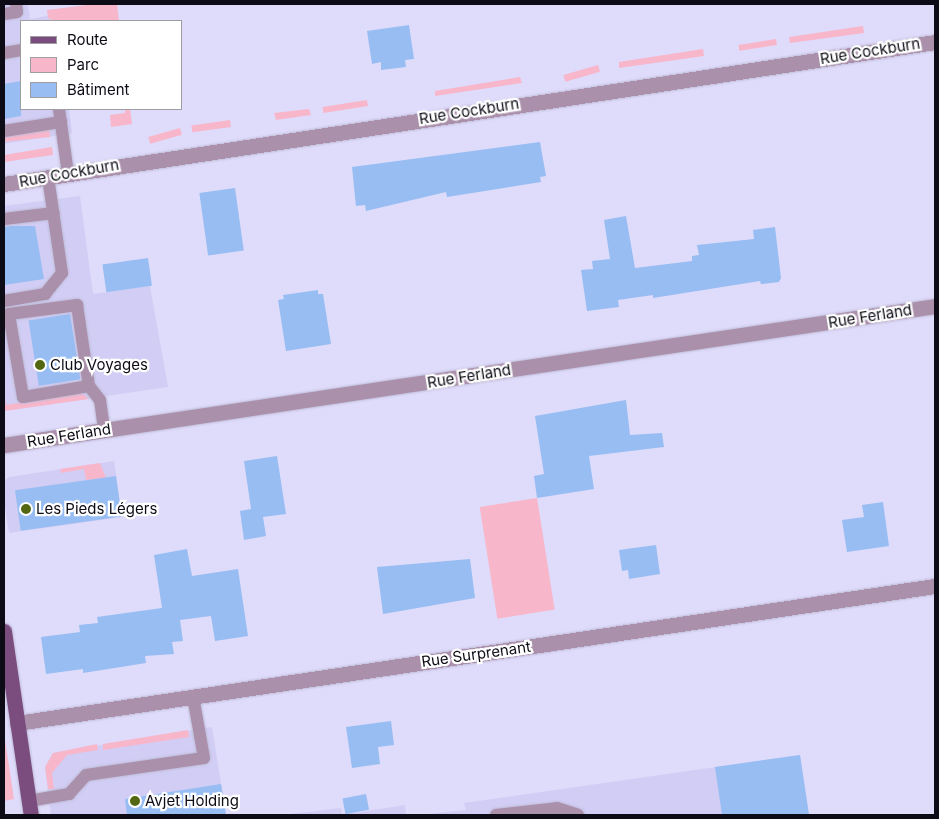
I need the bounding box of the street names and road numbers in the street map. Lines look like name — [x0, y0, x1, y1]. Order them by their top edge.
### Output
street label: Rue Cockburn — [819, 34, 921, 68]
street label: Rue Cockburn — [418, 94, 520, 128]
street label: Rue Cockburn — [18, 155, 120, 191]
street label: Rue Ferland — [827, 301, 913, 331]
street label: Rue Ferland — [426, 361, 512, 391]
street label: Rue Ferland — [26, 420, 112, 450]
street label: Rue Surprenant — [420, 637, 532, 671]

